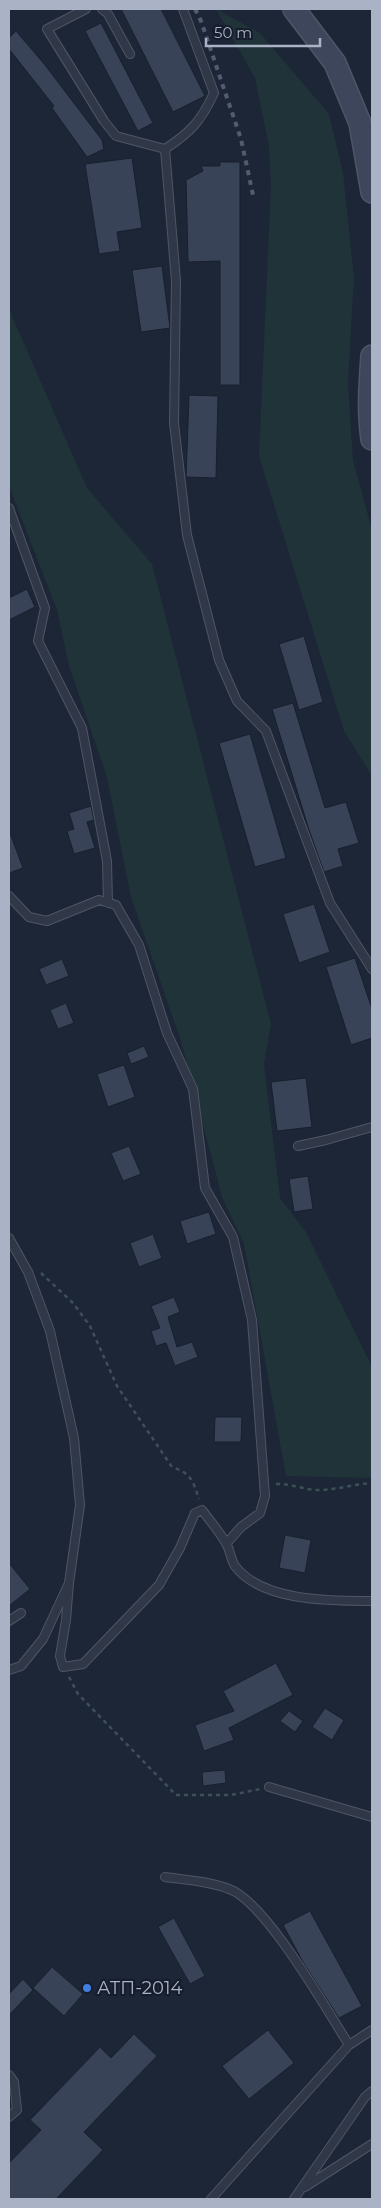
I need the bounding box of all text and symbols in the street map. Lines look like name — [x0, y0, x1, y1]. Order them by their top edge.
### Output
scale bar — [206, 15, 320, 47]
text: 50 m — [214, 23, 252, 42]
place label: АТП-2014 — [97, 1977, 182, 1999]
marker: АТП-2014 — [81, 1982, 93, 1994]

